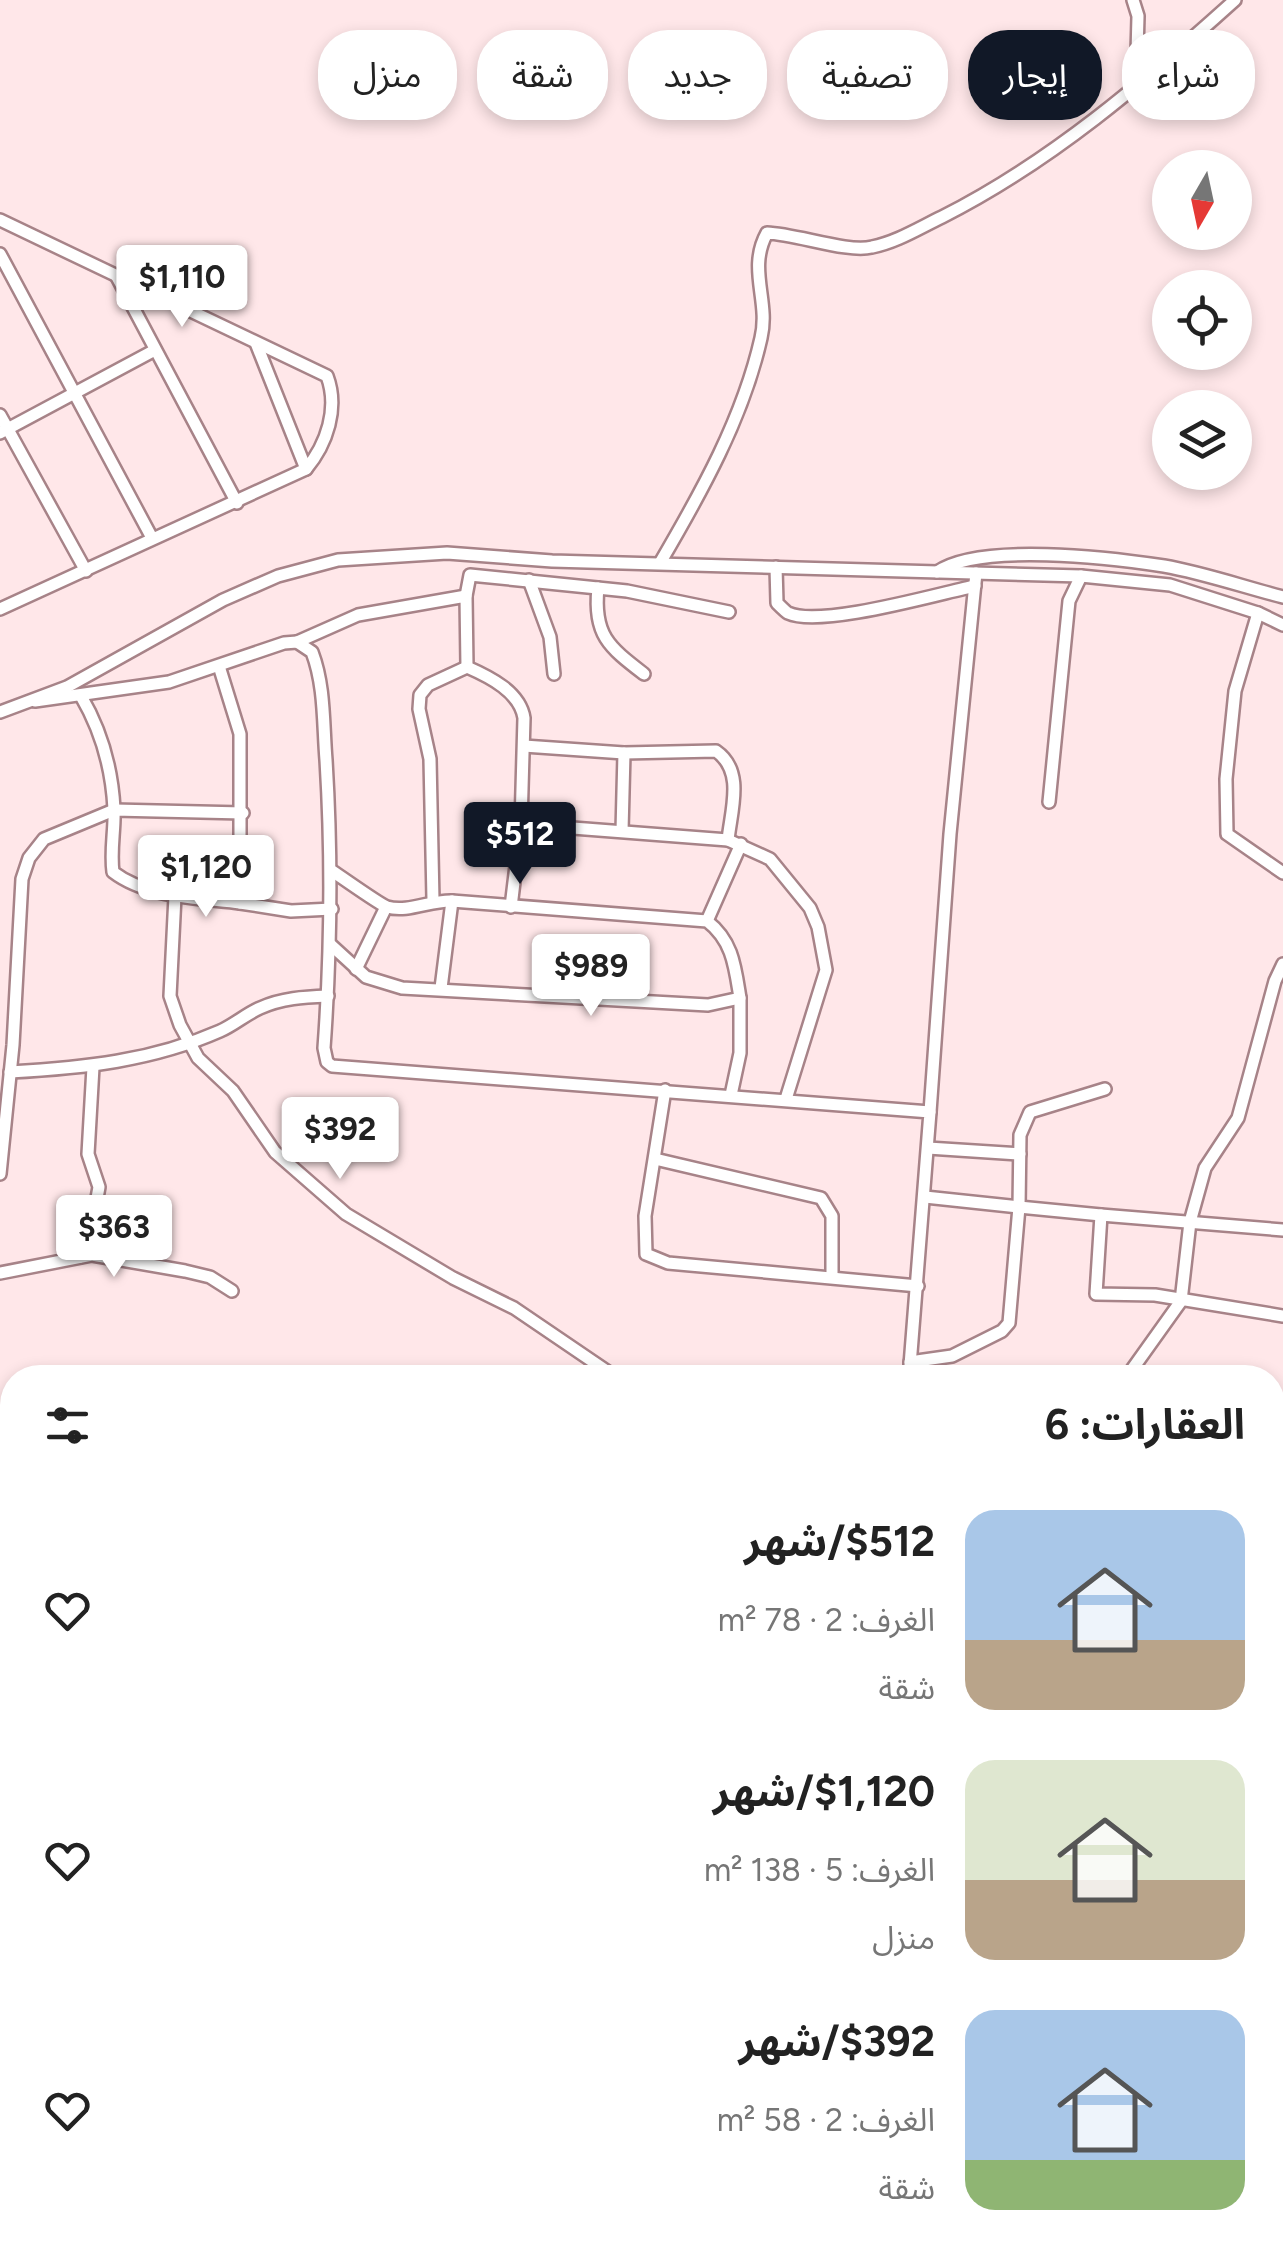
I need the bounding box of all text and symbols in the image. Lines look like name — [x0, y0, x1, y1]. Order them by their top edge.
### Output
chip: منزل — [318, 30, 457, 120]
chip: شقة — [477, 30, 608, 120]
chip: جديد — [628, 30, 767, 120]
chip: تصفية — [787, 30, 948, 120]
chip: إيجار — [968, 30, 1102, 120]
chip: شراء — [1122, 30, 1255, 120]
north arrow — [1152, 150, 1252, 250]
map controls — [1152, 150, 1252, 490]
pin: $1,110 — [101, 245, 263, 330]
text: $1,110 — [138, 258, 226, 296]
button: locate — [1152, 270, 1252, 370]
button: layers — [1152, 390, 1252, 490]
pin: $512 — [461, 802, 579, 887]
text: $512 — [486, 815, 554, 853]
pin: $1,120 — [125, 835, 287, 920]
text: $1,120 — [160, 848, 252, 886]
pin: $989 — [532, 934, 650, 1019]
text: $989 — [554, 947, 628, 985]
pin: $392 — [281, 1097, 399, 1182]
text: $392 — [304, 1110, 376, 1148]
pin: $363 — [55, 1195, 173, 1280]
text: $363 — [78, 1208, 150, 1246]
icon: filters — [40, 1398, 95, 1453]
text: العقارات: 6 — [1045, 1399, 1245, 1450]
text: $512/شهر — [744, 1516, 935, 1567]
icon: home — [1045, 1550, 1165, 1670]
icon: heart — [40, 1583, 95, 1638]
text: الغرف: 2 · 78 m² — [718, 1601, 935, 1639]
text: شقة — [879, 1669, 935, 1707]
text: $1,120/شهر — [713, 1766, 935, 1817]
icon: home — [1045, 1800, 1165, 1920]
icon: heart — [40, 1833, 95, 1888]
text: الغرف: 5 · 138 m² — [704, 1851, 935, 1889]
text: منزل — [872, 1919, 935, 1957]
text: $392/شهر — [739, 2016, 935, 2067]
icon: home — [1045, 2050, 1165, 2170]
icon: heart — [40, 2083, 95, 2138]
text: الغرف: 2 · 58 m² — [717, 2101, 935, 2139]
text: شقة — [879, 2169, 935, 2207]

